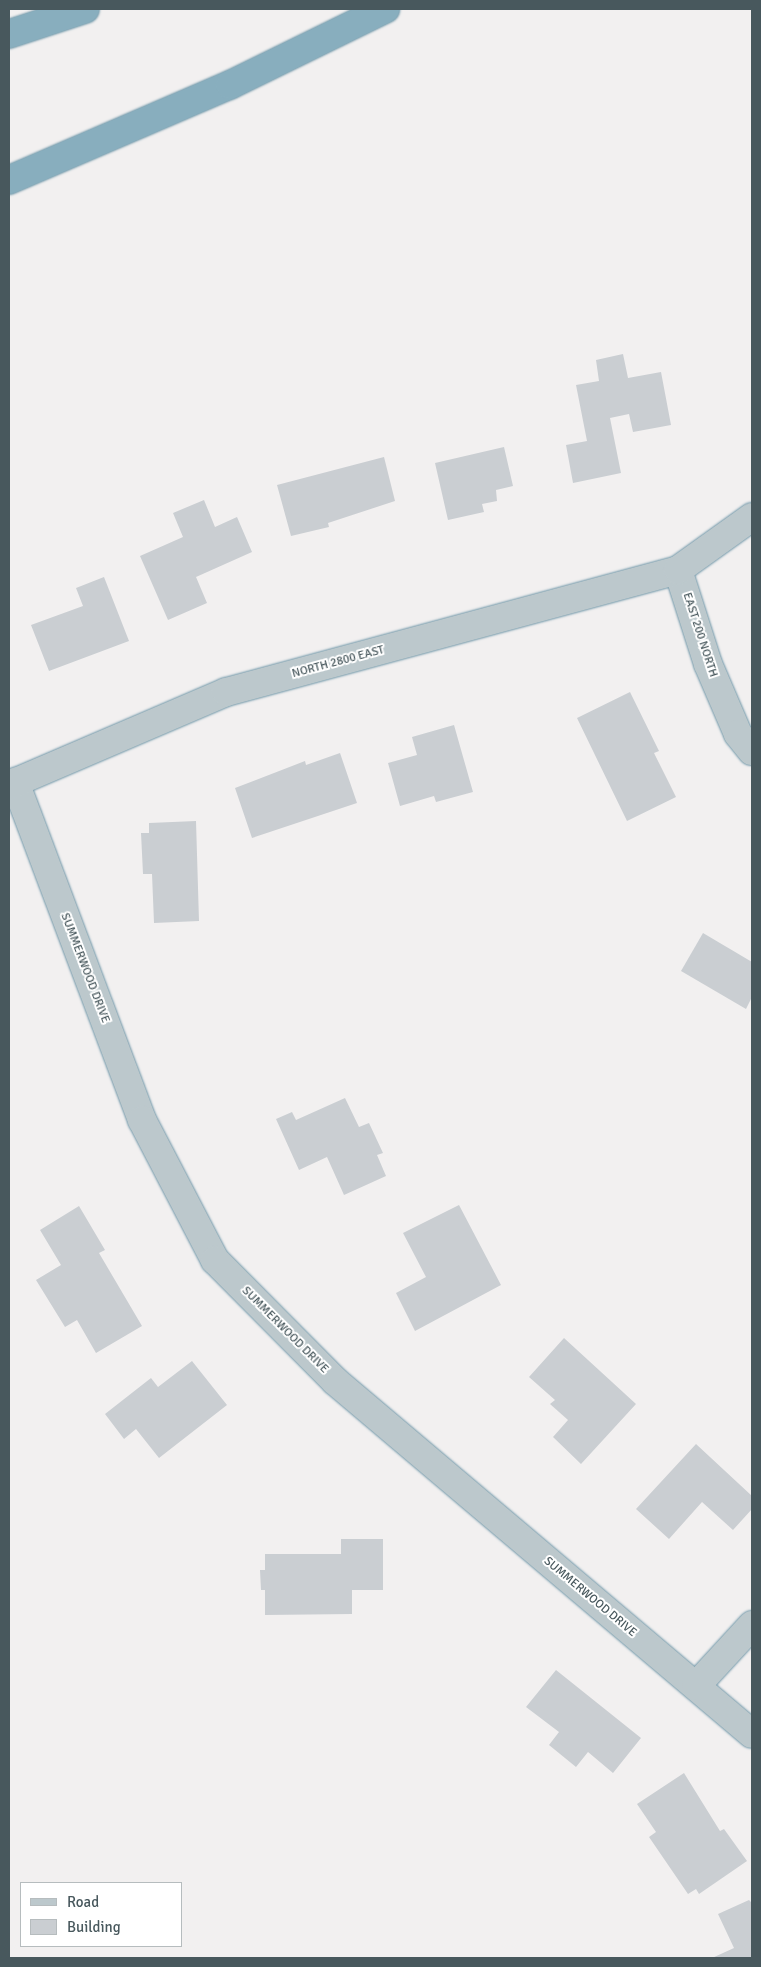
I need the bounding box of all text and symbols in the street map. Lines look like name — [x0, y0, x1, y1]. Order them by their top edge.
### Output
street label: EAST 200 NORTH — [680, 591, 720, 679]
street label: NORTH 2800 EAST — [290, 643, 386, 681]
street label: SUMMERWOOD DRIVE — [57, 911, 113, 1025]
street label: SUMMERWOOD DRIVE — [239, 1284, 331, 1376]
street label: SUMMERWOOD DRIVE — [541, 1554, 639, 1640]
legend — [20, 1882, 182, 1947]
text: Road — [67, 1893, 99, 1911]
text: Building — [67, 1918, 121, 1936]

